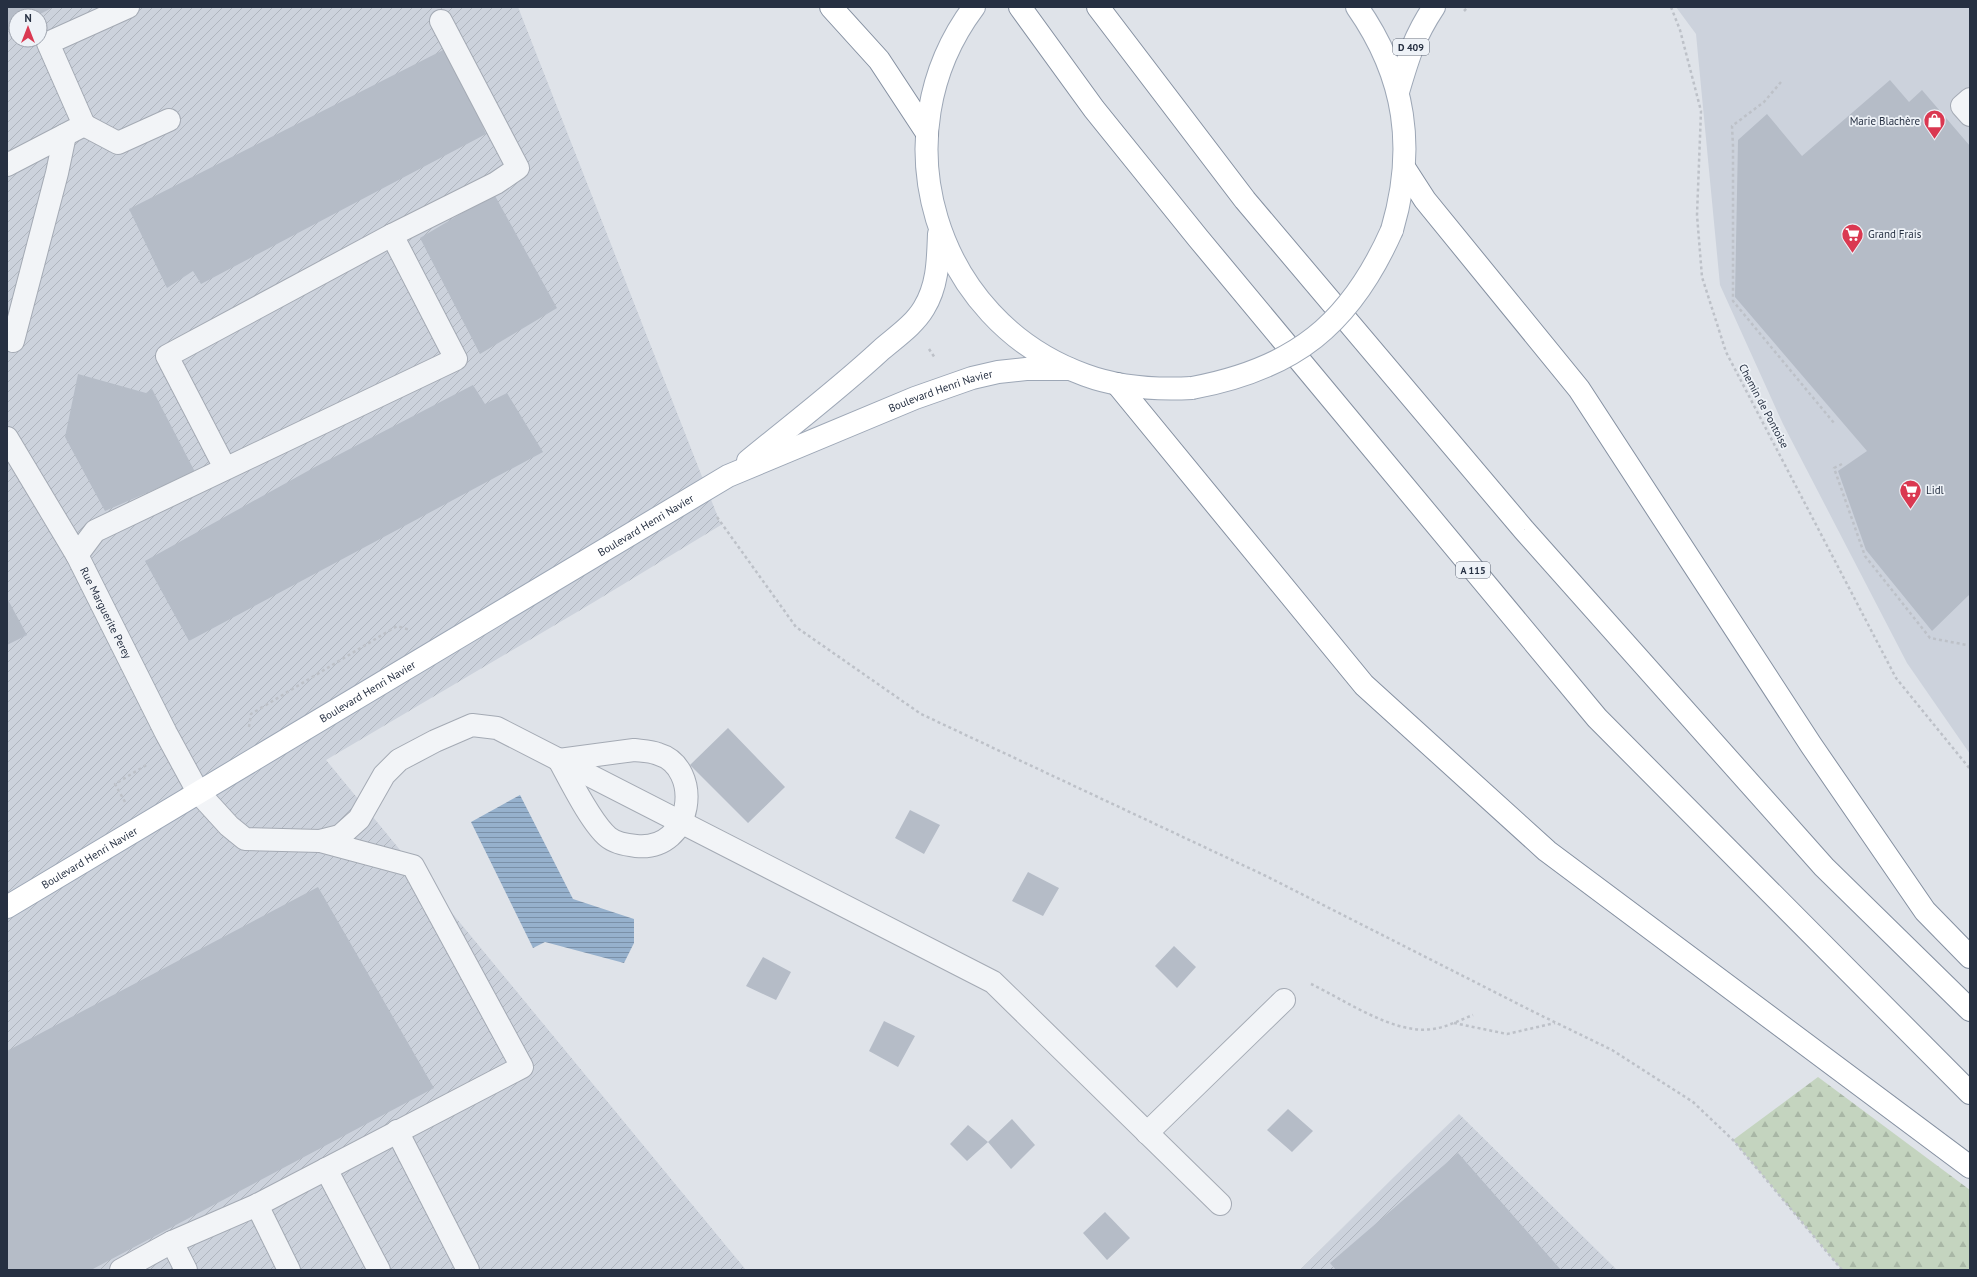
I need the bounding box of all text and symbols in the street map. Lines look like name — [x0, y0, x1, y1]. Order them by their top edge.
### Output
north arrow — [8, 8, 48, 48]
text: N — [24, 11, 32, 25]
road number: D 409 — [1393, 39, 1429, 55]
shop icon: Marie Blachère — [1922, 108, 1948, 141]
place label: Marie Blachère — [1850, 114, 1920, 128]
supermarket icon: Grand Frais — [1840, 221, 1866, 254]
place label: Grand Frais — [1868, 227, 1922, 241]
street label: Chemin de Pontoise — [1736, 361, 1792, 451]
street label: Boulevard Henri Navier — [886, 366, 994, 415]
supermarket icon: Lidl — [1898, 477, 1924, 510]
place label: Lidl — [1926, 483, 1945, 497]
street label: Boulevard Henri Navier — [595, 491, 696, 559]
road number: A 115 — [1456, 562, 1490, 578]
street label: Rue Marguerite Perey — [77, 565, 135, 662]
street label: Boulevard Henri Navier — [317, 657, 418, 726]
street label: Boulevard Henri Navier — [39, 824, 140, 892]

